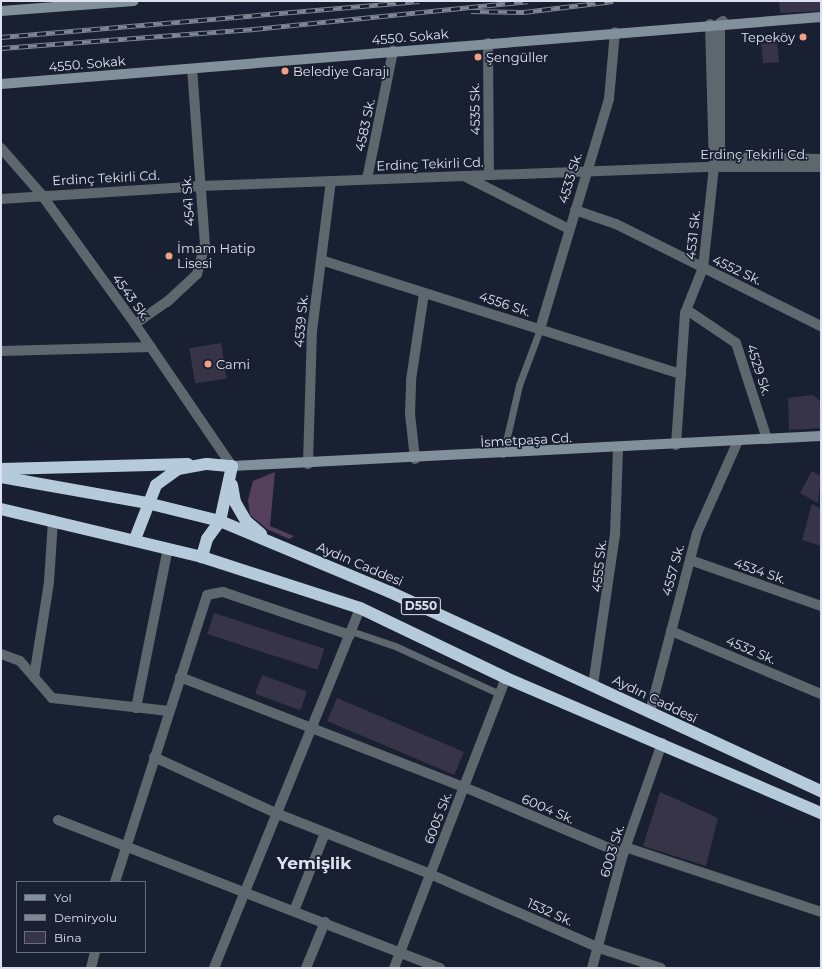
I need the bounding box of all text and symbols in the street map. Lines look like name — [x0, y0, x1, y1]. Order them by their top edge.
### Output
street label: 4550. Sokak — [371, 26, 449, 48]
place label: Tepeköy — [741, 29, 795, 45]
marker: Tepeköy — [798, 32, 808, 42]
place label: Şengüller — [486, 49, 548, 65]
marker: Şengüller — [473, 52, 483, 62]
street label: 4550. Sokak — [48, 53, 126, 75]
place label: Belediye Garajı — [293, 63, 389, 79]
marker: Belediye Garajı — [280, 66, 290, 76]
street label: 4535 Sk. — [467, 83, 483, 135]
street label: 4583 Sk. — [352, 97, 378, 153]
street label: Erdinç Tekirli Cd. — [700, 146, 808, 162]
street label: 4533 Sk. — [555, 151, 585, 205]
street label: Erdinç Tekirli Cd. — [376, 154, 484, 174]
street label: Erdinç Tekirli Cd. — [52, 167, 160, 189]
street label: 4541 Sk. — [178, 175, 198, 227]
street label: 4531 Sk. — [683, 209, 703, 261]
place label: İmam Hatip Lisesi — [177, 241, 255, 272]
marker: İmam Hatip Lisesi — [164, 251, 174, 261]
street label: 4552 Sk. — [710, 252, 764, 288]
street label: 4543 Sk. — [109, 271, 153, 323]
street label: 4556 Sk. — [477, 288, 533, 320]
street label: 4539 Sk. — [291, 294, 311, 348]
street label: 4529 Sk. — [743, 342, 775, 398]
place label: Cami — [216, 356, 250, 372]
marker: Cami — [203, 359, 213, 369]
street label: İsmetpaşa Cd. — [480, 430, 572, 450]
street label: Aydın Caddesi — [314, 539, 406, 589]
street label: 4555 Sk. — [588, 539, 610, 593]
street label: 4557 Sk. — [659, 543, 687, 597]
street label: 4534 Sk. — [732, 555, 788, 587]
road number: D550 — [400, 596, 442, 616]
street label: 4532 Sk. — [724, 633, 778, 667]
street label: Aydın Caddesi — [610, 672, 700, 726]
street label: 6005 Sk. — [421, 790, 455, 846]
street label: 6004 Sk. — [519, 791, 577, 827]
street label: 6003 Sk. — [597, 823, 627, 879]
district label: Yemişlik — [277, 854, 351, 874]
legend — [16, 881, 146, 953]
text: Yol — [54, 890, 72, 905]
street label: 1532 Sk. — [525, 895, 575, 929]
text: Demiryolu — [54, 910, 117, 925]
text: Bina — [54, 930, 81, 945]

